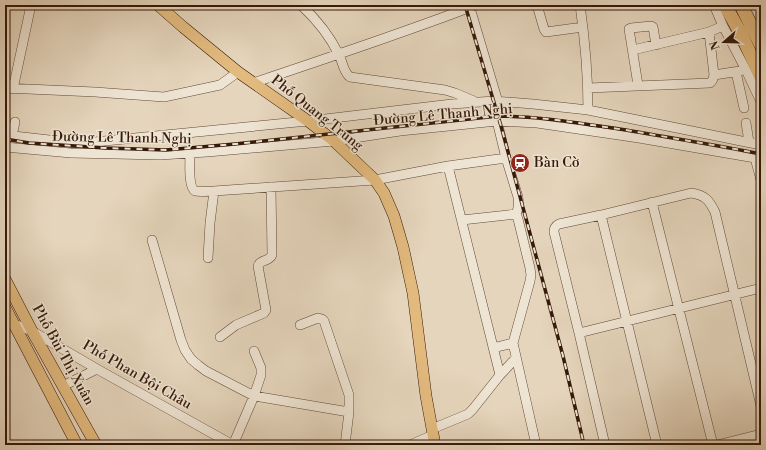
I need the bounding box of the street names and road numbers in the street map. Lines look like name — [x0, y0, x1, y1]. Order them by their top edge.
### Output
street label: Phố Quang Trung — [267, 71, 367, 155]
street label: Đường Lê Thanh Nghị — [373, 100, 514, 130]
street label: Đường Lê Thanh Nghị — [52, 128, 192, 148]
street label: Phố Bùi Thị Xuân — [28, 302, 98, 409]
street label: Phố Phan Bội Châu — [79, 336, 195, 414]

